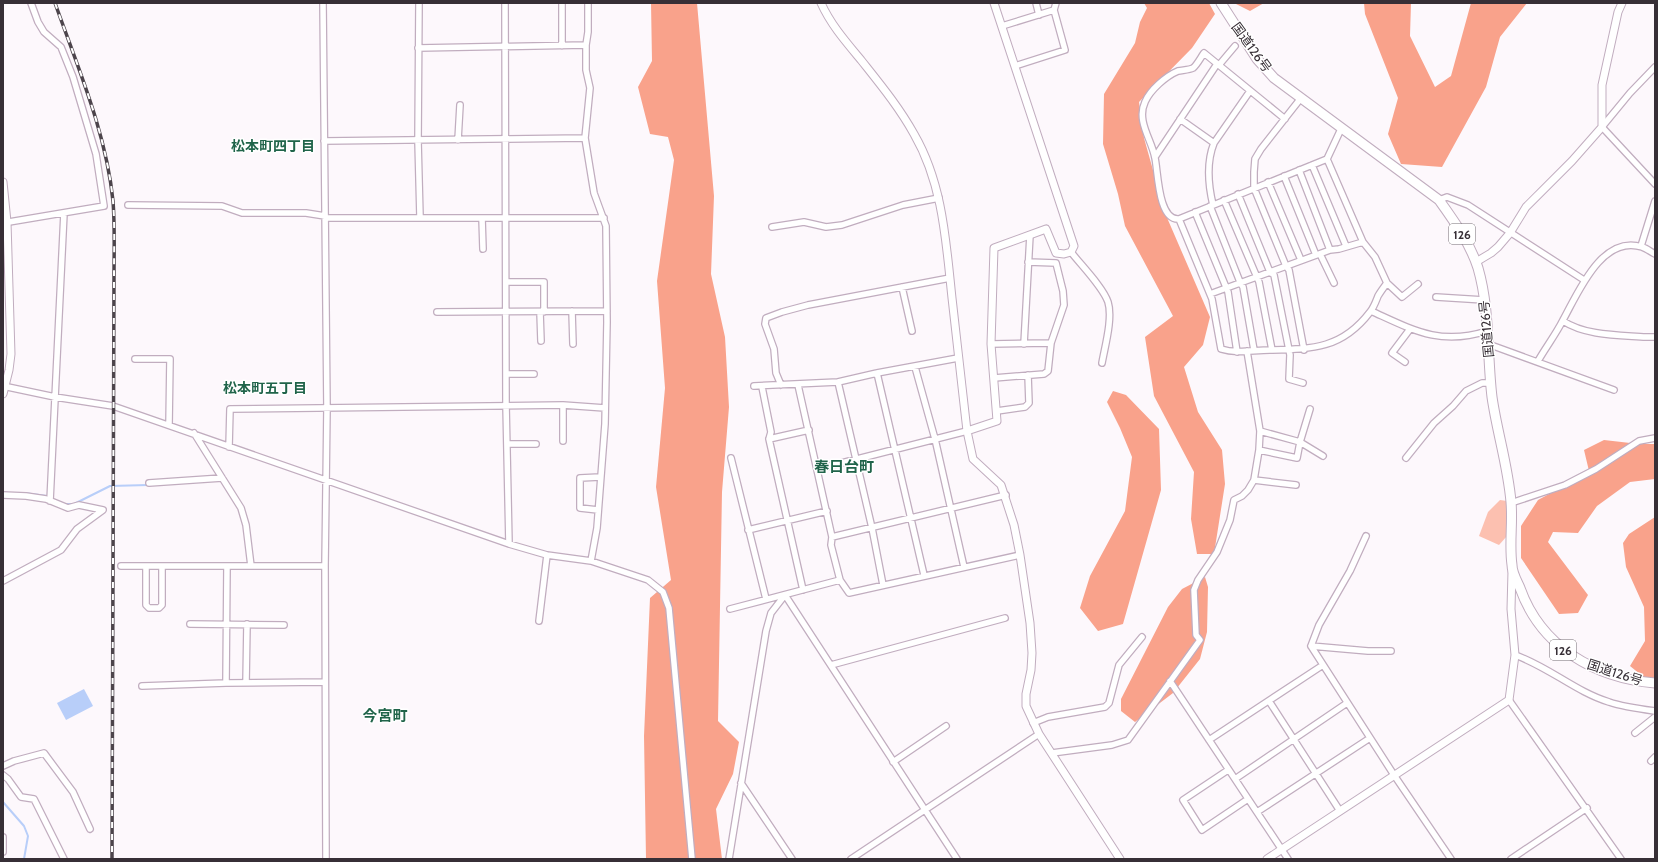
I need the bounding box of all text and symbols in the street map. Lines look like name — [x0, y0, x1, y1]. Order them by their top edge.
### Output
street label: 国道126号 — [1229, 19, 1275, 75]
district label: 松本町四丁目 — [231, 137, 315, 155]
road number: 126 — [1449, 224, 1475, 244]
street label: 国道126号 — [1476, 300, 1496, 358]
district label: 松本町五丁目 — [223, 379, 307, 397]
district label: 春日台町 — [814, 458, 874, 476]
road number: 126 — [1550, 640, 1576, 660]
street label: 国道126号 — [1585, 656, 1645, 688]
district label: 今宮町 — [362, 707, 408, 725]

